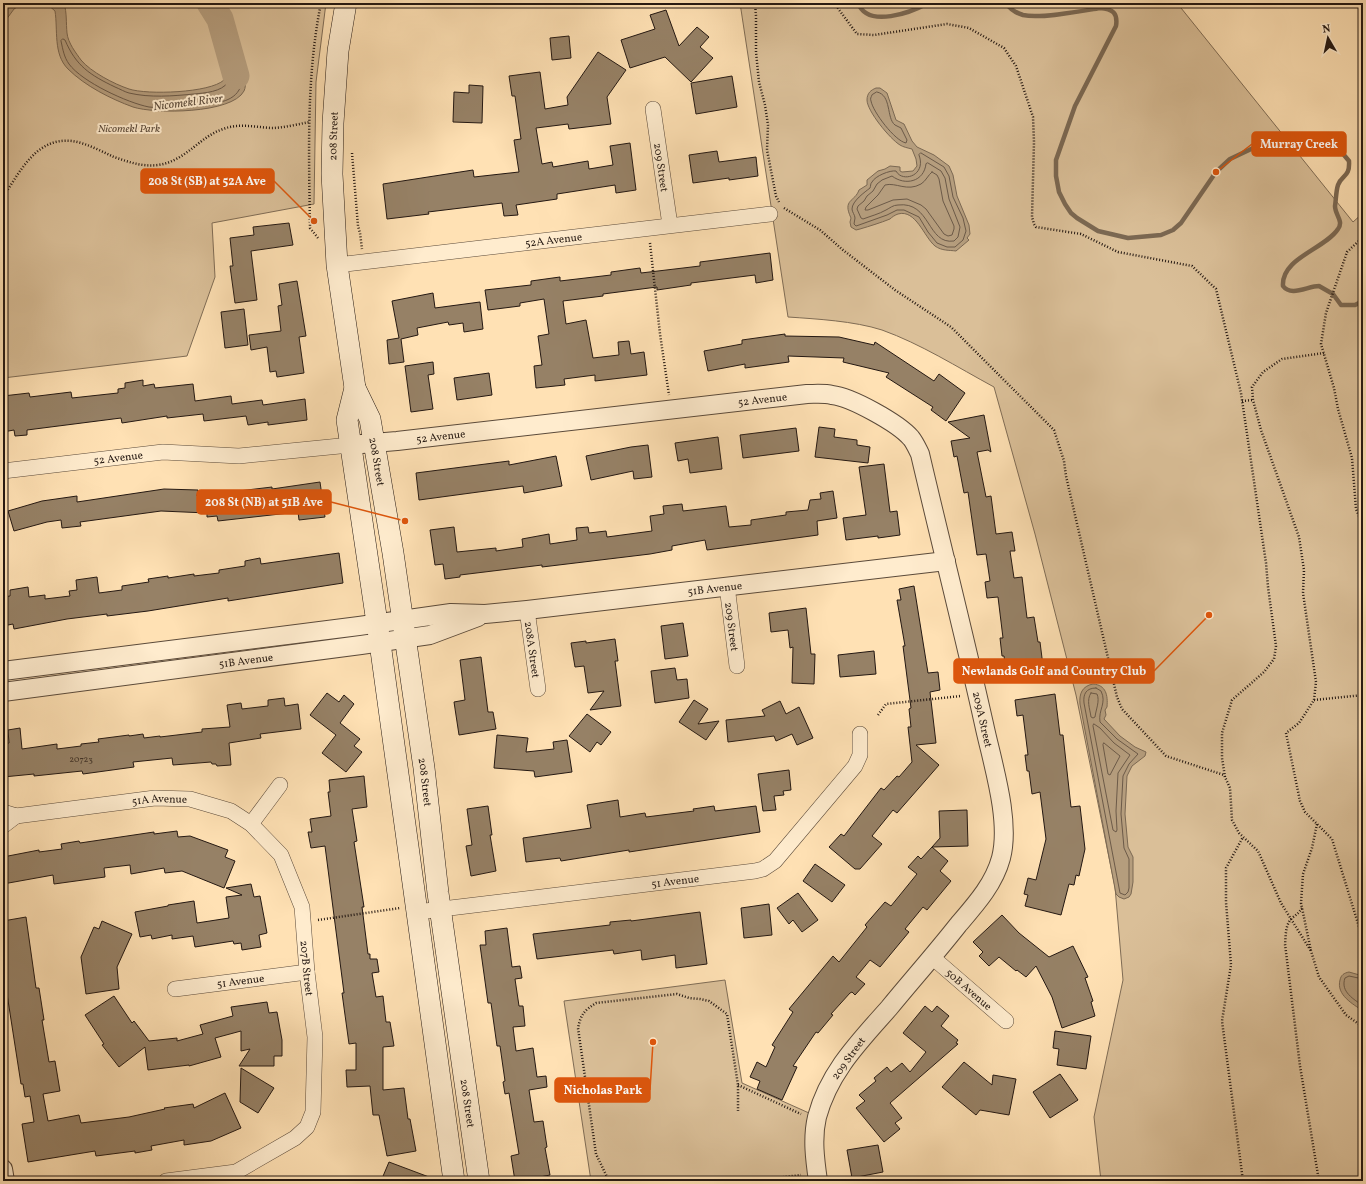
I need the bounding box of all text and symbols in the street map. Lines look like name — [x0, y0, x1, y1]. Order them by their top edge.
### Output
north arrow — [1308, 18, 1348, 58]
text: N — [1322, 22, 1332, 38]
water label: Nicomekl River — [152, 91, 224, 115]
street label: 208 Street — [326, 111, 343, 161]
park label: Nicomekl Park — [98, 122, 160, 137]
callout: Murray Creek — [1252, 132, 1346, 156]
text: Murray Creek — [1260, 137, 1339, 153]
street label: 209 Street — [649, 142, 671, 193]
callout: 208 St (SB) at 52A Ave — [141, 169, 274, 193]
text: 208 St (SB) at 52A Ave — [148, 174, 266, 190]
street label: 52A Avenue — [524, 230, 583, 252]
street label: 52 Avenue — [737, 390, 788, 411]
street label: 52 Avenue — [415, 427, 466, 448]
street label: 208 Street — [364, 436, 387, 487]
street label: 52 Avenue — [93, 448, 144, 469]
callout: 208 St (NB) at 51B Ave — [197, 490, 331, 514]
text: 208 St (NB) at 51B Ave — [205, 495, 323, 511]
street label: 51B Avenue — [687, 579, 743, 600]
street label: 209 Street — [720, 601, 741, 652]
street label: 208A Street — [520, 621, 542, 679]
street label: 51B Avenue — [218, 651, 274, 673]
callout: Newlands Golf and Country Club — [954, 659, 1154, 683]
text: Newlands Golf and Country Club — [962, 664, 1146, 680]
street label: 209A Street — [968, 690, 995, 749]
house number: 20723 — [69, 753, 93, 766]
street label: 208 Street — [414, 757, 434, 808]
street label: 51A Avenue — [131, 792, 187, 810]
street label: 51 Avenue — [651, 872, 700, 893]
street label: 207B Street — [296, 940, 316, 997]
street label: 50B Avenue — [942, 966, 994, 1014]
street label: 51 Avenue — [216, 972, 265, 993]
street label: 209 Street — [829, 1034, 870, 1083]
street label: 208 Street — [456, 1078, 477, 1129]
callout: Nicholas Park — [555, 1078, 650, 1102]
text: Nicholas Park — [564, 1083, 643, 1099]

